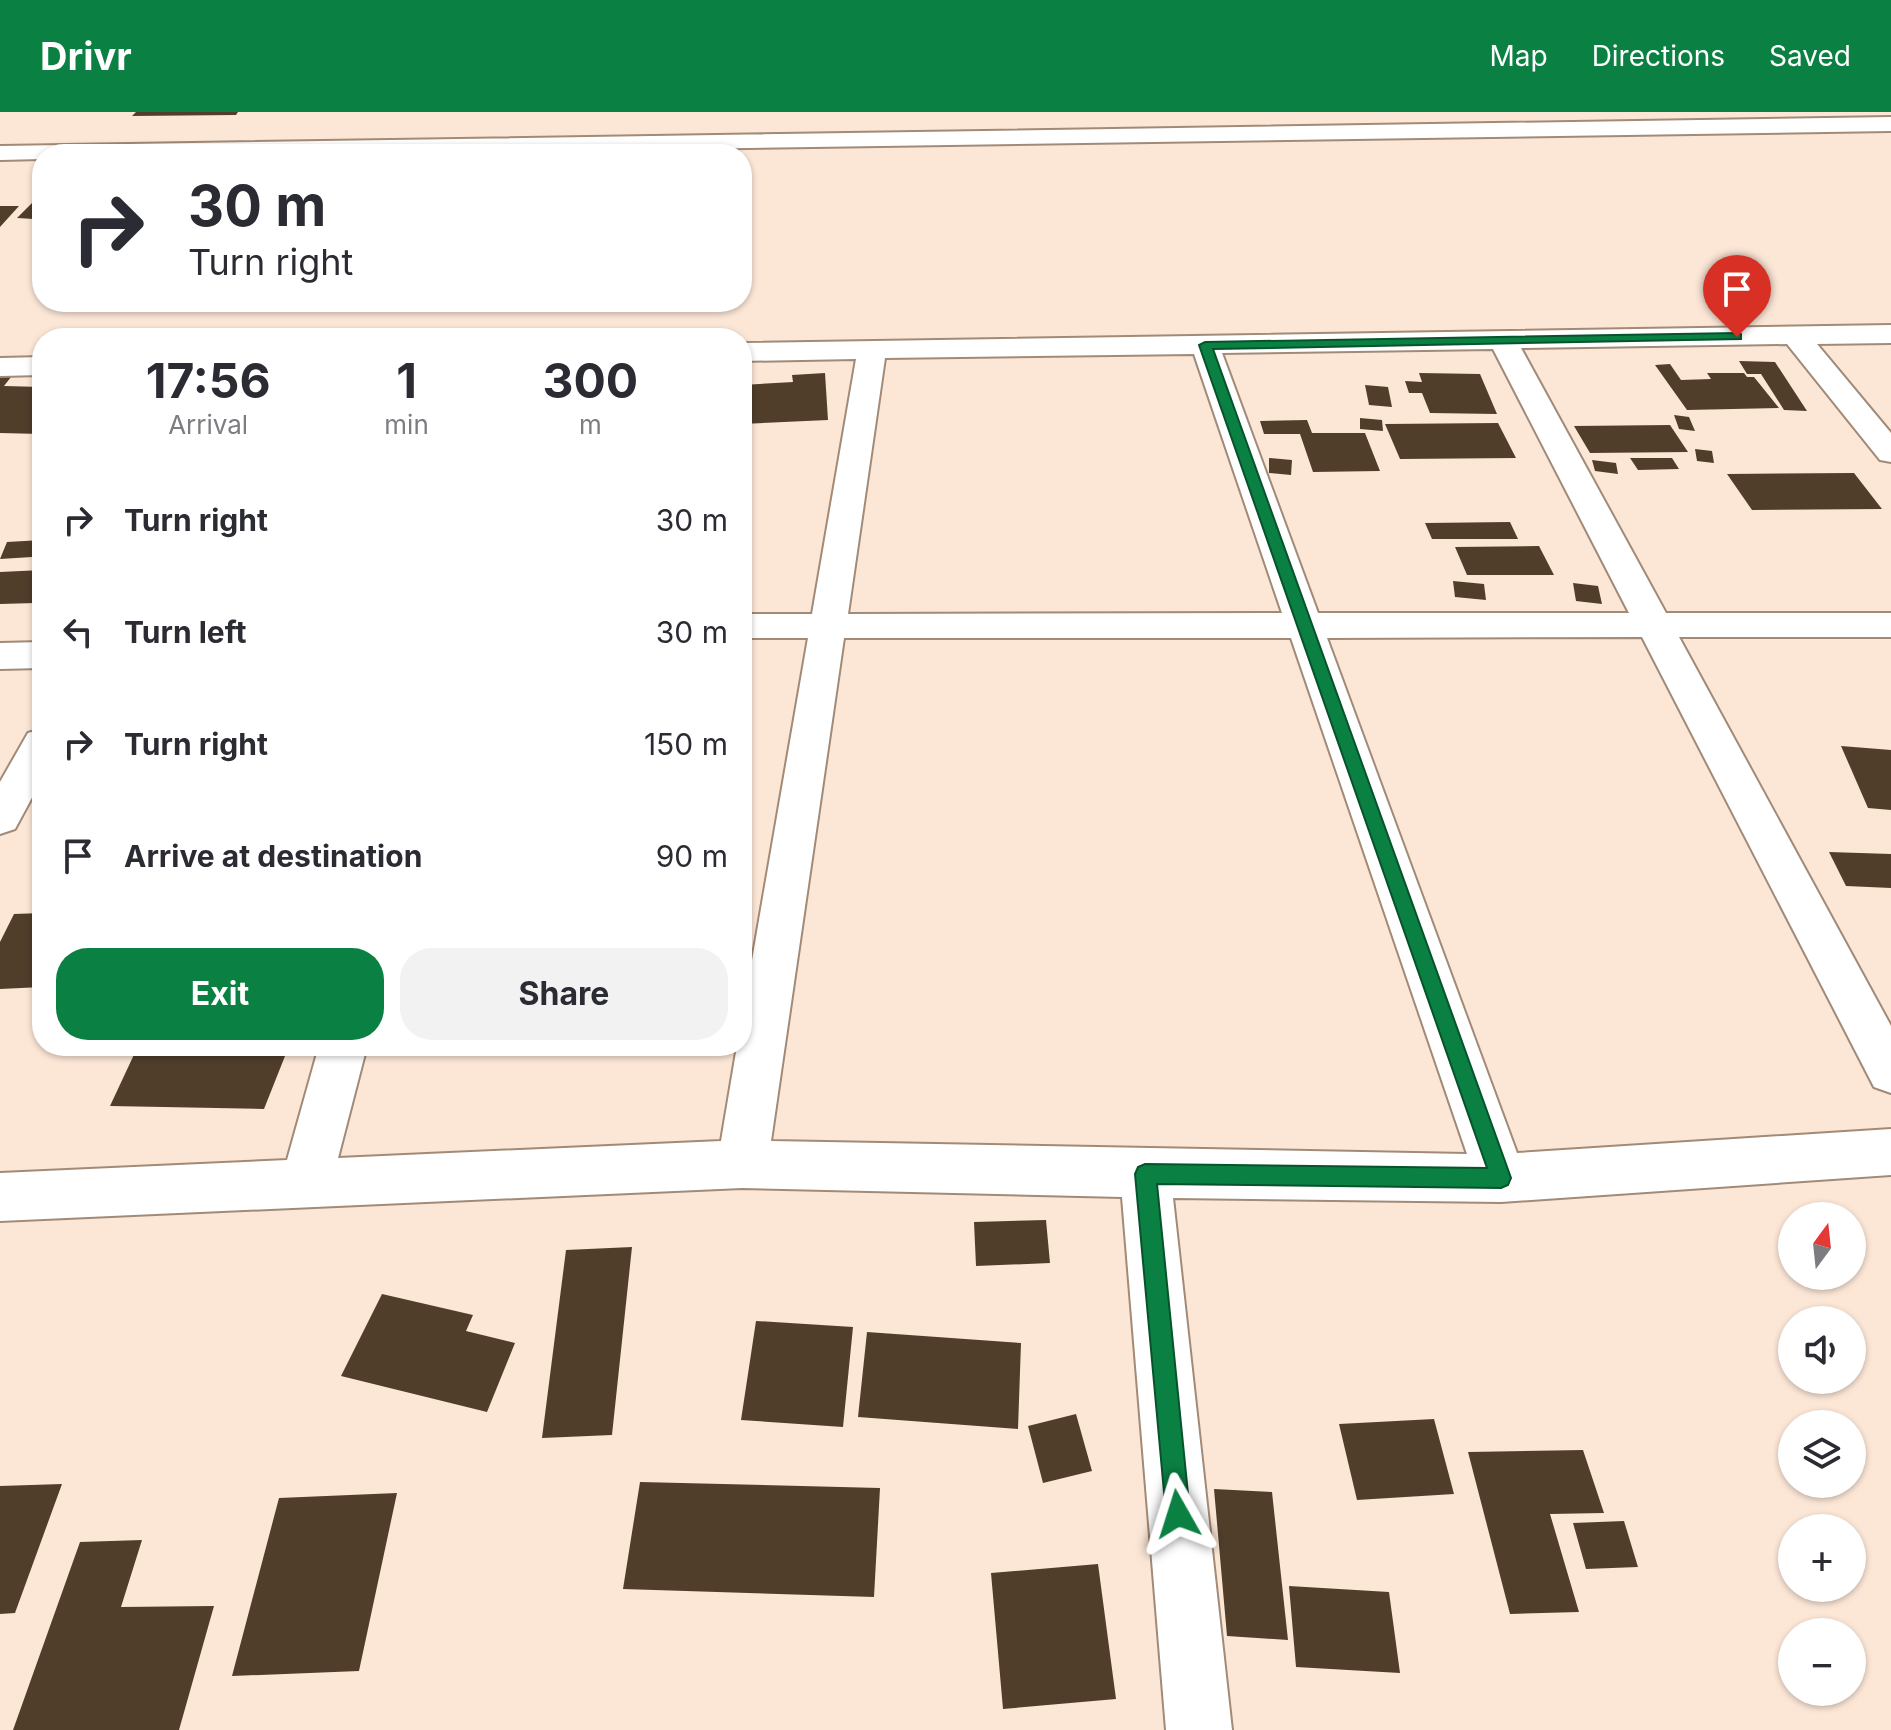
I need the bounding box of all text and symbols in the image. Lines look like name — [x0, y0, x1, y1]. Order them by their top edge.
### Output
text: Drivr — [40, 33, 132, 79]
text: Map — [1489, 39, 1548, 73]
text: Directions — [1592, 39, 1725, 73]
text: Saved — [1769, 39, 1851, 73]
text: 30 m — [188, 172, 326, 240]
icon: right — [56, 176, 160, 280]
text: Turn right — [188, 240, 353, 284]
pin — [1703, 255, 1771, 337]
icon: arrive — [1715, 267, 1759, 311]
text: 17:56 — [146, 351, 271, 410]
text: 1 — [396, 351, 417, 410]
text: 300 — [543, 351, 638, 410]
text: Arrival — [168, 409, 248, 440]
text: min — [384, 409, 429, 440]
text: m — [579, 409, 602, 440]
icon: right — [56, 498, 100, 542]
text: Turn right — [124, 502, 268, 538]
text: 30 m — [656, 502, 728, 538]
icon: left — [56, 610, 100, 654]
text: Turn left — [124, 614, 246, 650]
text: 30 m — [656, 614, 728, 650]
icon: right — [56, 722, 100, 766]
text: Turn right — [124, 726, 268, 762]
text: 150 m — [644, 726, 728, 762]
icon: arrive — [56, 834, 100, 878]
text: Arrive at destination — [124, 838, 422, 874]
text: 90 m — [656, 838, 728, 874]
button: Exit — [56, 948, 384, 1040]
button: Share — [400, 948, 728, 1040]
north arrow — [1778, 1202, 1866, 1290]
map controls — [1778, 1202, 1866, 1706]
button: sound — [1778, 1306, 1866, 1394]
button: layers — [1778, 1410, 1866, 1498]
position arrow — [1136, 1472, 1220, 1556]
button: + — [1778, 1514, 1866, 1602]
button: − — [1778, 1618, 1866, 1706]

